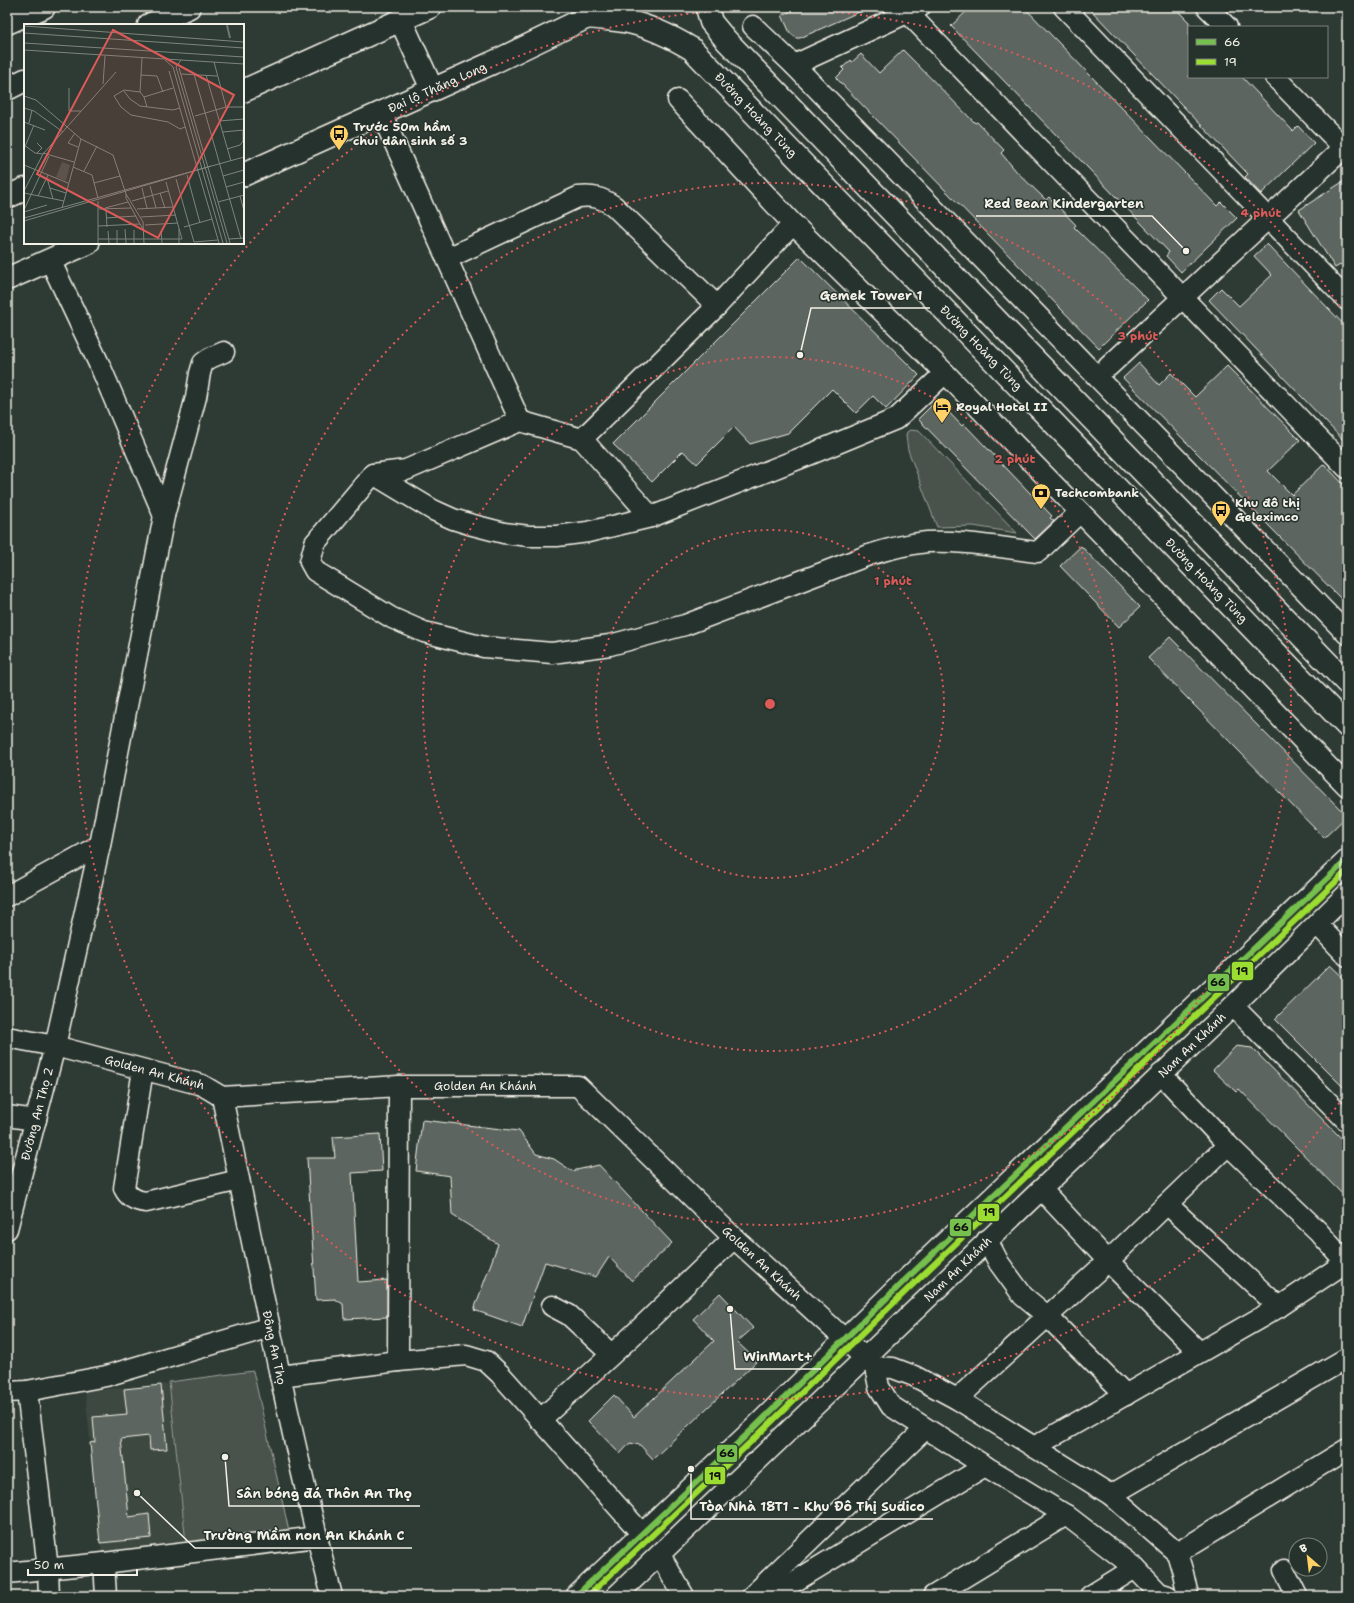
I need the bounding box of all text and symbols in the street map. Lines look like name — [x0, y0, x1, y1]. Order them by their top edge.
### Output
inset map — [24, 24, 244, 244]
legend — [1188, 26, 1328, 78]
text: 66 — [1224, 34, 1241, 50]
text: 19 — [1224, 54, 1237, 70]
street label: Đại lộ Thăng Long — [386, 59, 489, 117]
street label: Đường Hoàng Tùng — [711, 69, 801, 161]
place label: Trước 50m hầm chui dân sinh số 3 — [353, 119, 467, 149]
bus stop icon: Trước 50m hầm chui dân sinh số 3 — [328, 123, 350, 151]
callout: Red Bean Kindergarten — [976, 191, 1152, 216]
text: Red Bean Kindergarten — [984, 195, 1144, 212]
text: 4 phút — [1241, 205, 1282, 221]
callout: Gemek Tower 1 — [811, 283, 930, 308]
text: Gemek Tower 1 — [820, 287, 922, 304]
street label: Đường Hoàng Tùng — [936, 302, 1026, 394]
text: 3 phút — [1118, 328, 1159, 344]
hotel icon: Royal Hotel II — [931, 396, 953, 424]
place label: Royal Hotel II — [956, 399, 1048, 415]
text: 2 phút — [995, 451, 1036, 467]
bank icon: Techcombank — [1030, 482, 1052, 510]
place label: Techcombank — [1055, 485, 1139, 501]
place label: Khu đô thị Geleximco — [1235, 495, 1300, 525]
bus stop icon: Khu đô thị Geleximco — [1210, 499, 1232, 527]
street label: Đường Hoàng Tùng — [1162, 535, 1251, 627]
text: 1 phút — [874, 573, 912, 589]
centre of rings — [763, 697, 777, 711]
line badge: 19 — [1231, 961, 1254, 981]
text: 19 — [1236, 964, 1249, 979]
line badge: 66 — [1207, 973, 1230, 992]
text: 66 — [1210, 975, 1226, 990]
street label: Nam An Khánh — [1155, 1009, 1229, 1081]
street label: Golden An Khánh — [103, 1052, 206, 1093]
street label: Đường An Thọ 2 — [17, 1065, 57, 1162]
street label: Golden An Khánh — [434, 1078, 537, 1094]
line badge: 19 — [977, 1203, 1000, 1222]
text: 19 — [983, 1205, 996, 1220]
line badge: 66 — [949, 1218, 972, 1237]
text: 66 — [953, 1220, 969, 1235]
street label: Golden An Khánh — [719, 1223, 805, 1304]
street label: Nam An Khánh — [920, 1233, 995, 1305]
street label: Đông An Thọ — [258, 1309, 290, 1386]
callout: WinMart+ — [735, 1344, 821, 1369]
text: WinMart+ — [743, 1348, 813, 1365]
line badge: 66 — [716, 1444, 738, 1463]
text: 66 — [719, 1446, 735, 1461]
line badge: 19 — [704, 1466, 726, 1485]
text: 19 — [709, 1469, 722, 1484]
callout: Sân bóng đá Thôn An Thọ — [229, 1481, 420, 1506]
text: Sân bóng đá Thôn An Thọ — [236, 1485, 412, 1502]
callout: Tòa Nhà 18T1 - Khu Đô Thị Sudico — [691, 1494, 933, 1519]
text: Tòa Nhà 18T1 - Khu Đô Thị Sudico — [699, 1498, 925, 1515]
callout: Trường Mầm non An Khánh C — [195, 1523, 412, 1548]
text: Trường Mầm non An Khánh C — [203, 1527, 405, 1544]
north arrow — [1288, 1537, 1328, 1577]
text: B — [1297, 1540, 1310, 1557]
scale bar — [28, 1551, 137, 1577]
text: 50 m — [34, 1557, 64, 1573]

